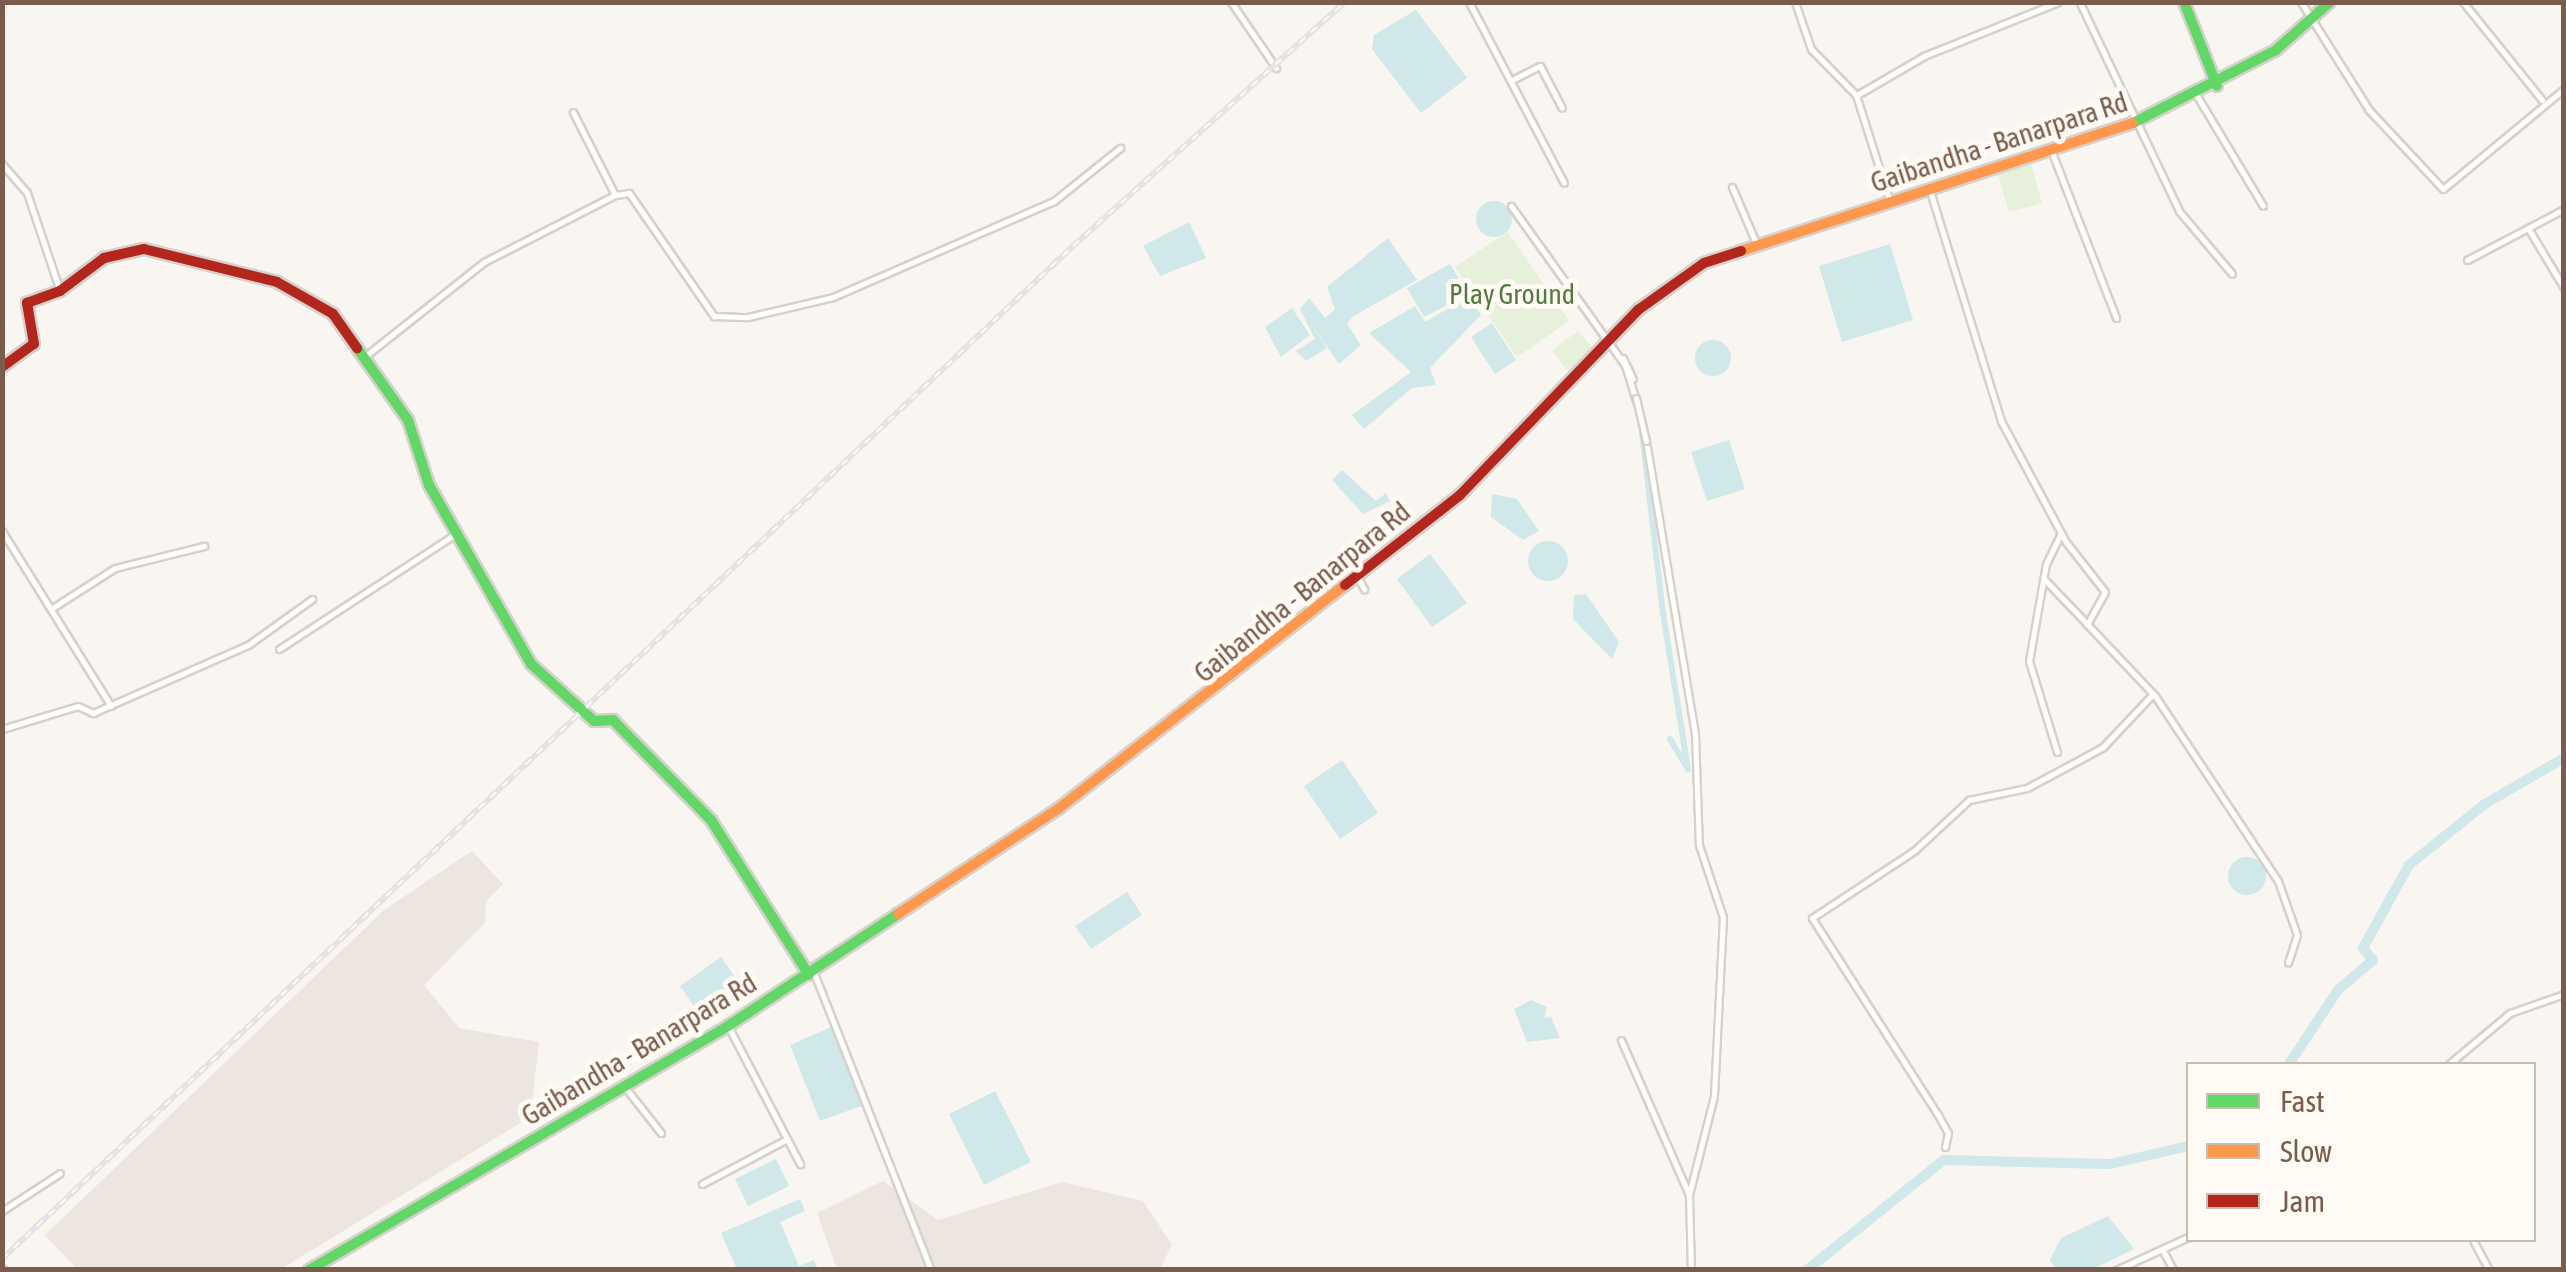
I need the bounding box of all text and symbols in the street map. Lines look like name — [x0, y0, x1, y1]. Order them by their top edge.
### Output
street label: Gaibandha - Banarpara Rd — [1866, 85, 2132, 199]
park label: Play Ground — [1449, 277, 1575, 311]
street label: Gaibandha - Banarpara Rd — [1187, 495, 1417, 689]
street label: Gaibandha - Banarpara Rd — [515, 966, 763, 1132]
legend — [2186, 1062, 2536, 1242]
text: Fast — [2280, 1084, 2325, 1118]
text: Slow — [2280, 1134, 2332, 1168]
text: Jam — [2280, 1184, 2325, 1218]

